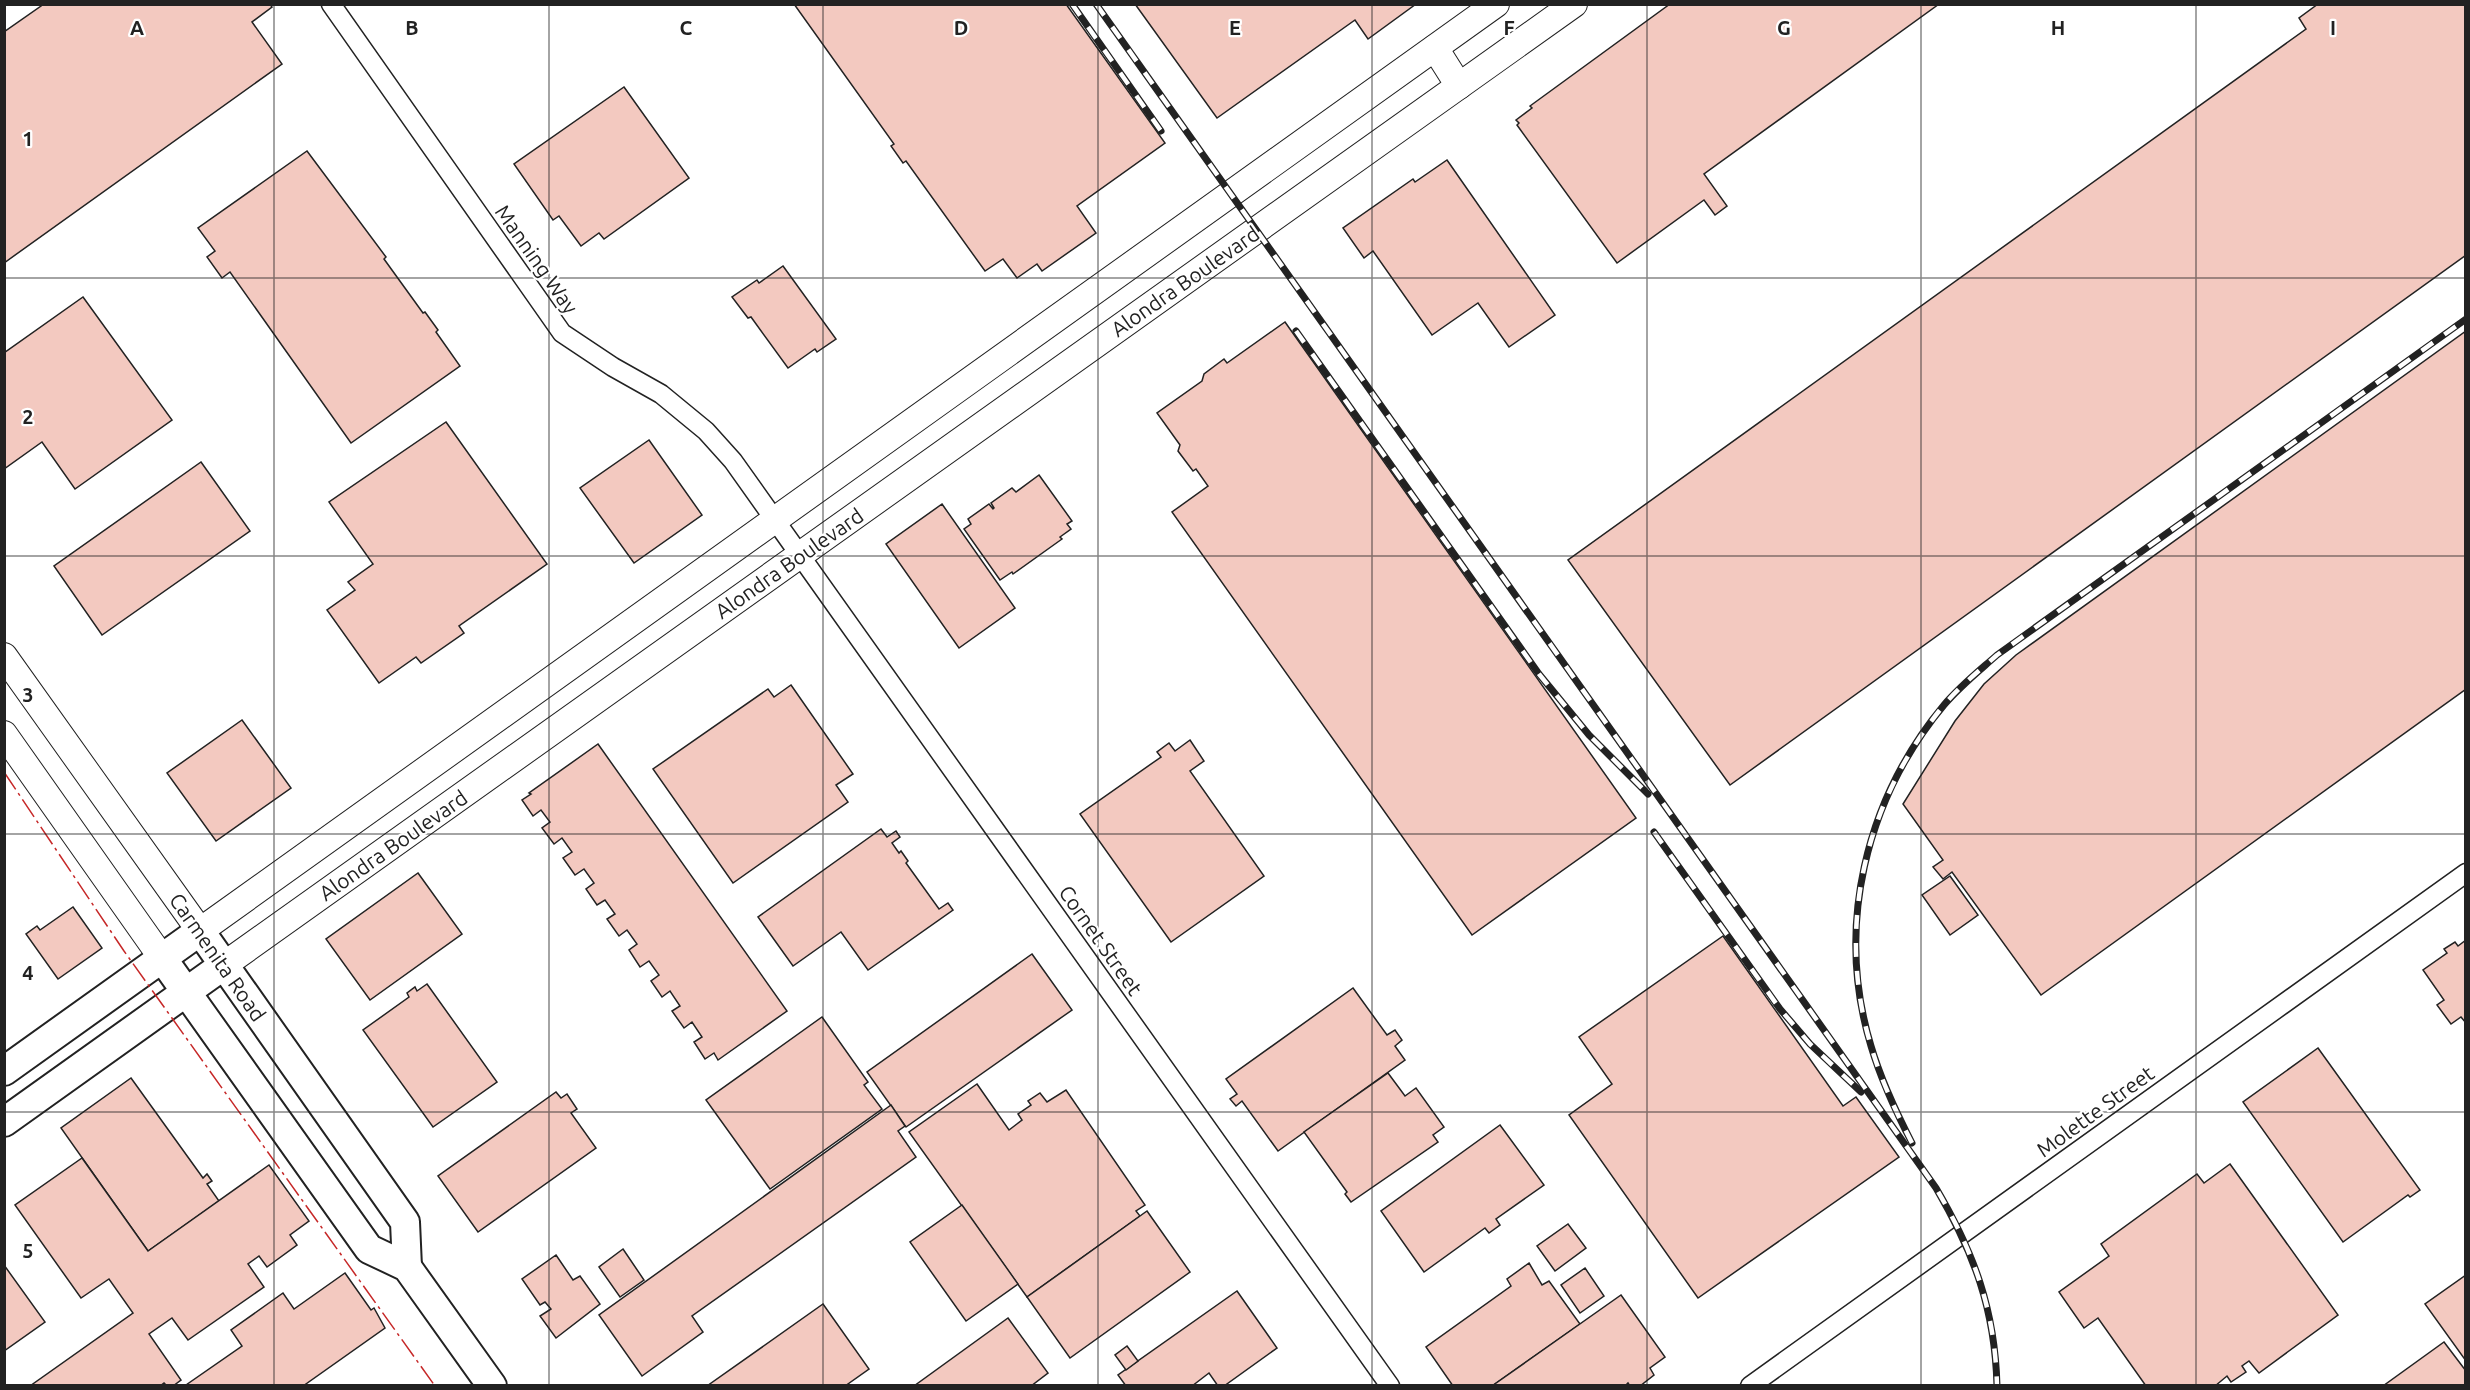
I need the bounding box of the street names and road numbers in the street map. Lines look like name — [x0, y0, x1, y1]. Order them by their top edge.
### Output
street label: Manning Way — [491, 200, 583, 318]
street label: Alondra Boulevard — [1106, 221, 1264, 341]
street label: Alondra Boulevard — [710, 503, 868, 623]
street label: Alondra Boulevard — [314, 785, 472, 905]
street label: Cornet Street — [1054, 881, 1148, 999]
street label: Carmenita Road — [165, 888, 271, 1026]
street label: Molette Street — [2032, 1060, 2158, 1162]

